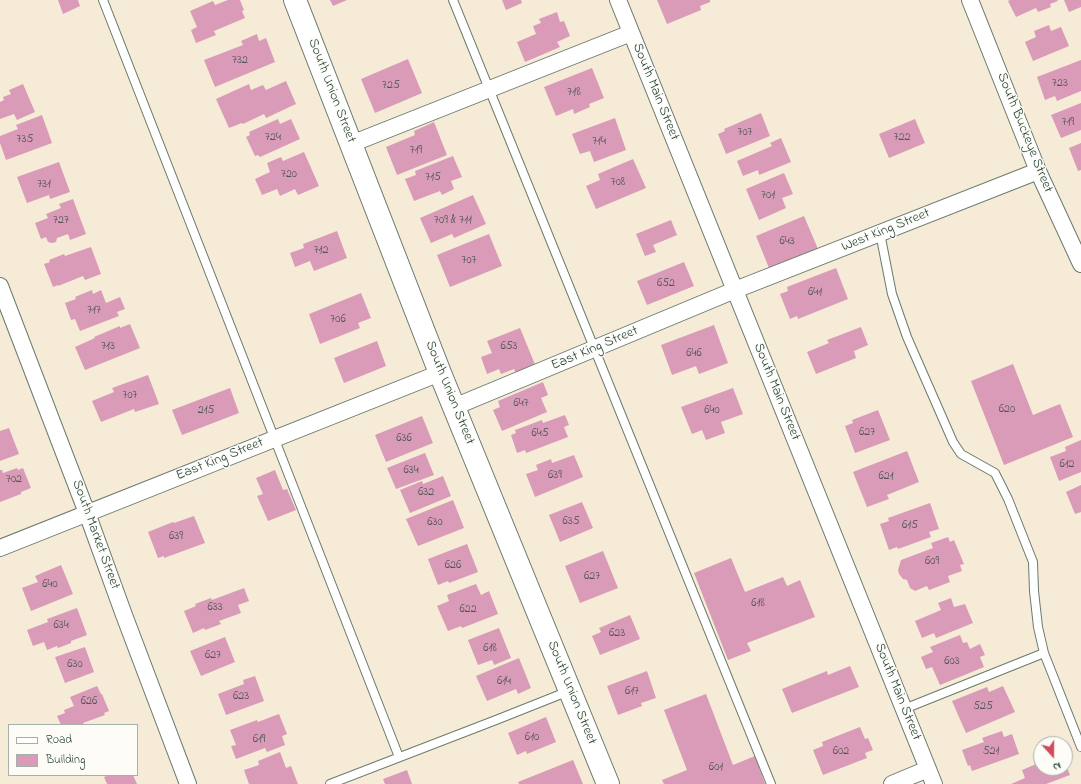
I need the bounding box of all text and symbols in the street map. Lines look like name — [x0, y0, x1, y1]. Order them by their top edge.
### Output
street label: South Union Street — [303, 36, 359, 146]
street label: South Main Street — [628, 41, 682, 143]
house number: 732 — [232, 54, 248, 68]
street label: South Buckeye Street — [992, 71, 1056, 195]
house number: 723 — [1052, 77, 1068, 91]
house number: 725 — [382, 79, 400, 93]
house number: 718 — [567, 86, 581, 100]
house number: 719 — [1062, 116, 1074, 130]
house number: 707 — [737, 126, 753, 140]
house number: 724 — [265, 131, 281, 145]
house number: 722 — [894, 131, 910, 145]
house number: 735 — [17, 133, 33, 147]
house number: 714 — [592, 135, 606, 149]
house number: 719 — [410, 144, 422, 158]
house number: 720 — [281, 168, 297, 182]
house number: 715 — [425, 171, 441, 185]
house number: 708 — [611, 176, 625, 190]
house number: 731 — [37, 178, 51, 192]
house number: 701 — [761, 189, 775, 203]
street label: West King Street — [839, 206, 933, 256]
house number: 727 — [53, 214, 69, 228]
house number: 709 & 711 — [434, 214, 472, 228]
house number: 643 — [779, 235, 795, 249]
house number: 712 — [314, 244, 328, 258]
house number: 707 — [461, 254, 477, 268]
house number: 652 — [657, 277, 675, 291]
house number: 641 — [808, 286, 822, 300]
house number: 717 — [87, 304, 101, 318]
house number: 706 — [330, 313, 346, 327]
street label: East King Street — [549, 323, 641, 375]
street label: South Union Street — [421, 339, 477, 447]
house number: 713 — [101, 340, 115, 354]
house number: 653 — [500, 340, 518, 354]
street label: South Main Street — [749, 341, 803, 443]
house number: 646 — [686, 347, 702, 361]
house number: 707 — [122, 389, 138, 403]
house number: 647 — [513, 397, 529, 411]
house number: 620 — [999, 403, 1015, 417]
house number: 215 — [198, 404, 214, 418]
house number: 640 — [704, 404, 720, 418]
house number: 627 — [859, 426, 875, 440]
house number: 645 — [531, 427, 549, 441]
house number: 636 — [396, 432, 412, 446]
street label: East King Street — [174, 435, 266, 485]
house number: 612 — [1059, 458, 1075, 472]
house number: 634 — [403, 464, 419, 478]
house number: 639 — [548, 469, 562, 483]
house number: 621 — [878, 470, 894, 484]
house number: 702 — [6, 473, 22, 487]
street label: South Market Street — [67, 478, 123, 592]
house number: 632 — [418, 486, 434, 500]
house number: 635 — [562, 515, 580, 529]
house number: 630 — [427, 516, 443, 530]
house number: 615 — [902, 519, 918, 533]
house number: 639 — [169, 530, 183, 544]
house number: 609 — [925, 555, 939, 569]
house number: 626 — [445, 559, 461, 573]
house number: 627 — [584, 570, 600, 584]
house number: 640 — [42, 578, 58, 592]
house number: 618 — [751, 597, 765, 611]
house number: 633 — [207, 601, 223, 615]
house number: 622 — [459, 603, 477, 617]
house number: 634 — [53, 619, 69, 633]
house number: 623 — [609, 627, 625, 641]
street label: South Union Street — [543, 639, 599, 747]
street label: South Main Street — [870, 641, 924, 743]
house number: 618 — [483, 642, 497, 656]
house number: 627 — [205, 649, 221, 663]
house number: 603 — [944, 655, 960, 669]
house number: 630 — [67, 658, 83, 672]
house number: 614 — [497, 675, 511, 689]
house number: 617 — [625, 685, 639, 699]
house number: 623 — [233, 690, 249, 704]
house number: 626 — [81, 695, 97, 709]
house number: 525 — [973, 700, 993, 714]
legend — [8, 724, 138, 776]
text: Road — [46, 731, 72, 749]
house number: 610 — [525, 731, 539, 745]
house number: 619 — [253, 733, 265, 747]
north arrow — [1033, 736, 1073, 776]
house number: 602 — [833, 745, 849, 759]
house number: 521 — [983, 745, 999, 759]
text: Building — [46, 751, 85, 769]
text: N — [1051, 757, 1063, 775]
house number: 601 — [709, 761, 723, 775]

